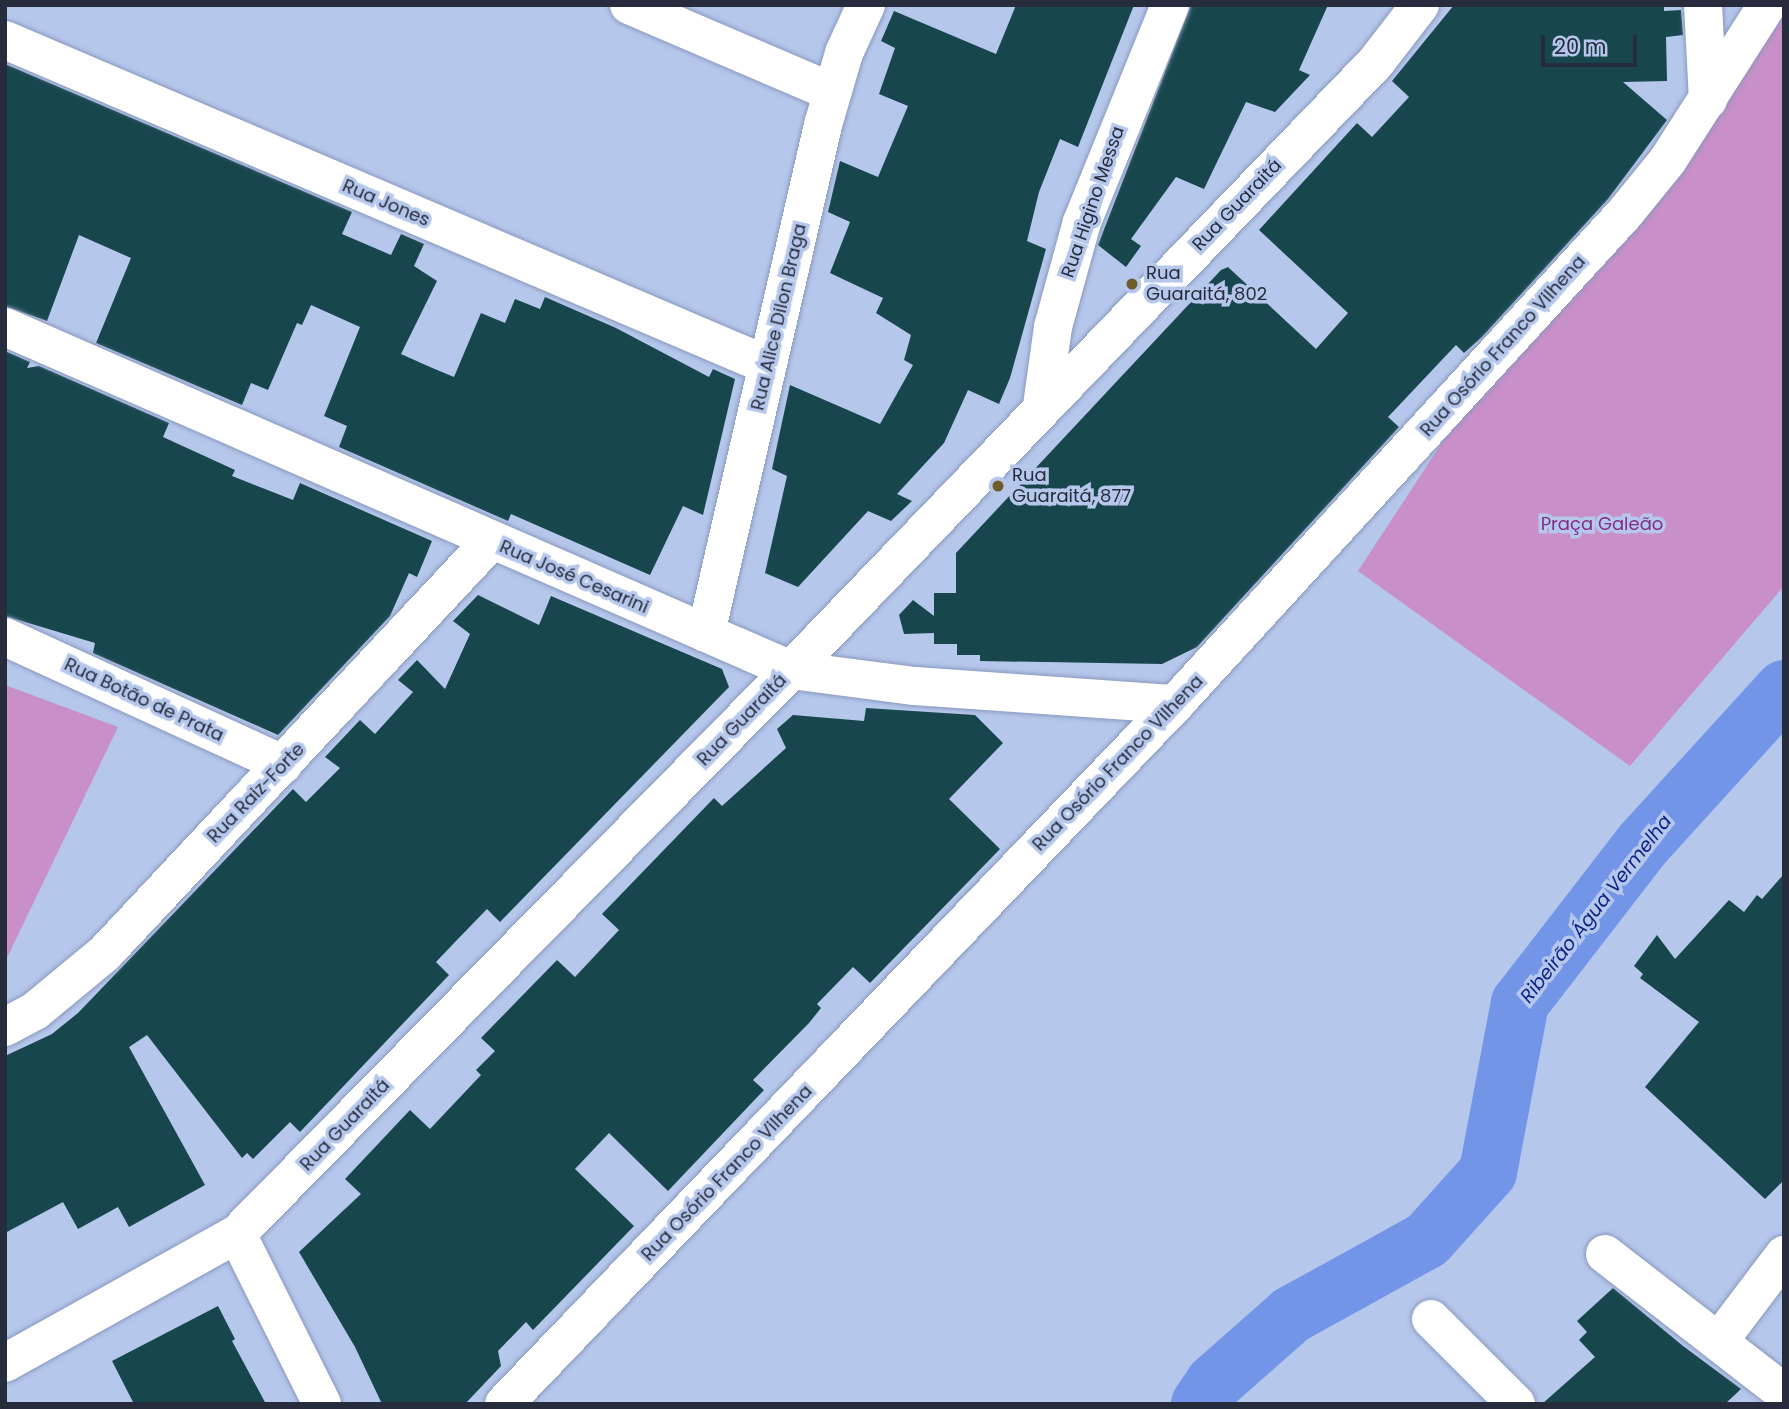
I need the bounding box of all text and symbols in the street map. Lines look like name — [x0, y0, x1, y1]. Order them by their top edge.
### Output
scale bar — [1544, 21, 1640, 65]
text: 20 m — [1554, 32, 1607, 61]
street label: Rua Higino Messa — [1057, 124, 1129, 280]
street label: Rua Guaraitá — [1188, 155, 1286, 255]
street label: Rua Jones — [339, 175, 433, 231]
street label: Rua Alice Dilon Braga — [747, 222, 811, 412]
street label: Rua Osório Franco Vilhena — [1416, 251, 1590, 441]
place label: Rua Guaraitá, 802 — [1146, 263, 1267, 306]
marker: Rua Guaraitá, 802 — [1124, 276, 1140, 292]
place label: Rua Guaraitá, 877 — [1012, 465, 1131, 508]
marker: Rua Guaraitá, 877 — [990, 478, 1006, 494]
park label: Praça Galeão — [1541, 513, 1663, 535]
street label: Rua José Cesarini — [496, 536, 652, 618]
street label: Rua Botão de Prata — [61, 654, 227, 746]
street label: Rua Guaraitá — [693, 670, 791, 770]
street label: Rua Osório Franco Vilhena — [1028, 671, 1208, 855]
street label: Rua Raiz-Forte — [203, 739, 309, 847]
water label: Ribeirão Água Vermelha — [1515, 810, 1677, 1008]
street label: Rua Guaraitá — [296, 1075, 394, 1175]
street label: Rua Osório Franco Vilhena — [637, 1081, 817, 1265]

